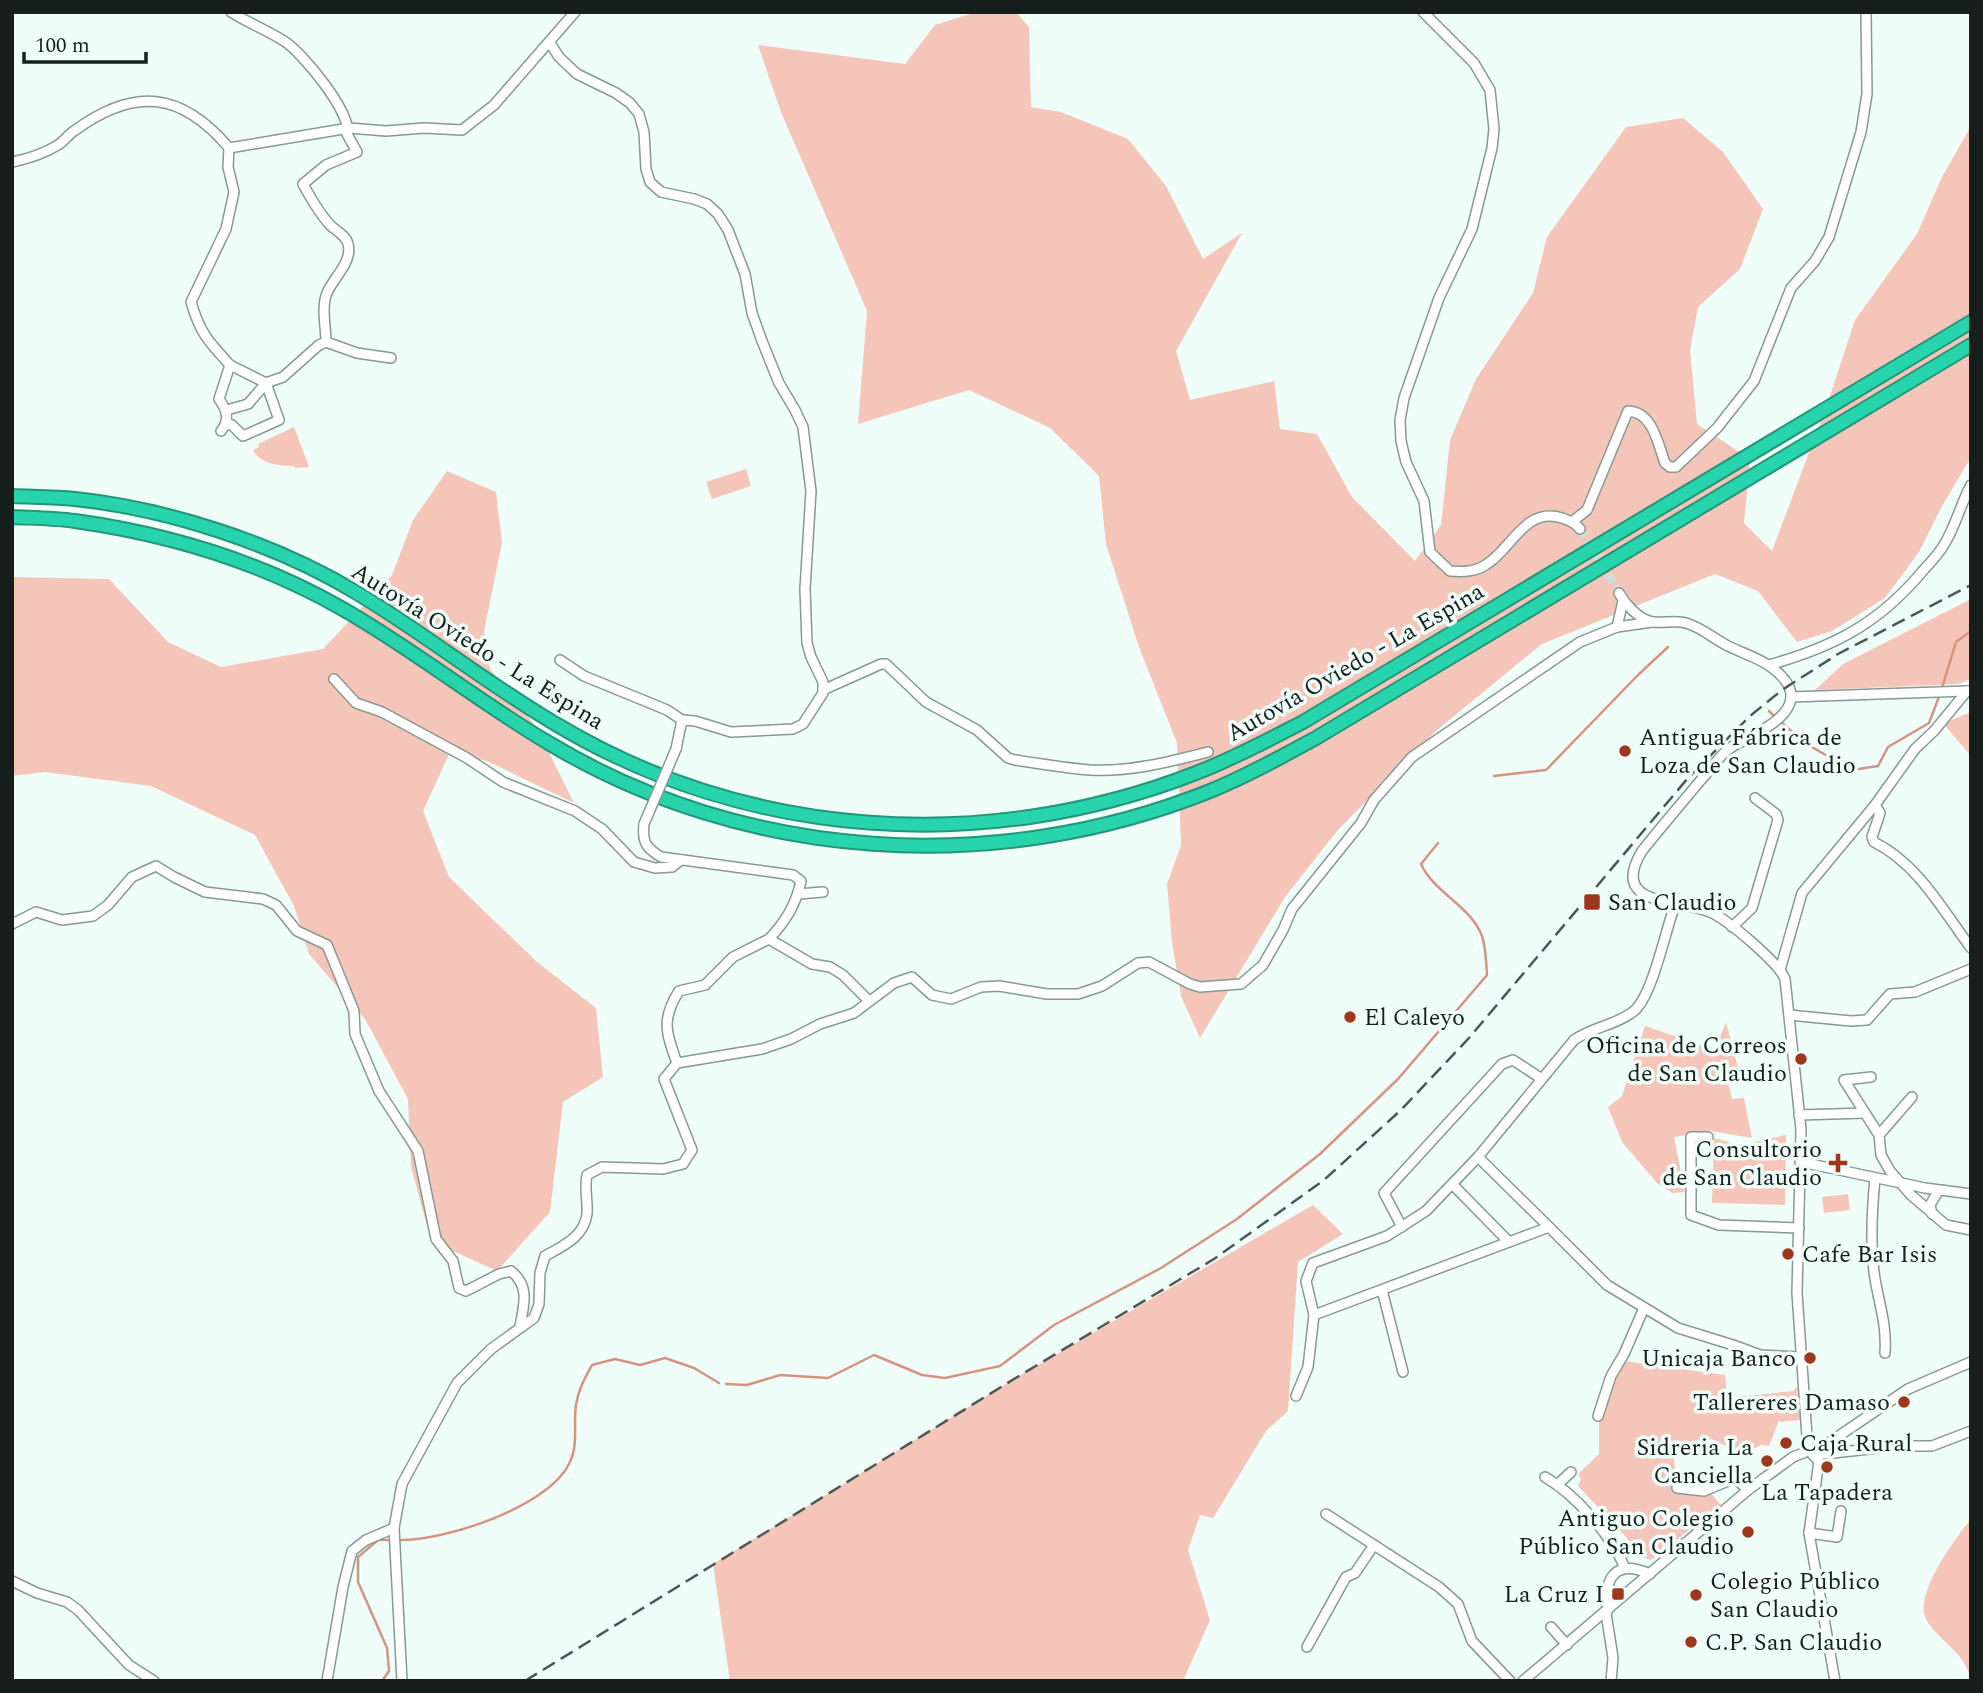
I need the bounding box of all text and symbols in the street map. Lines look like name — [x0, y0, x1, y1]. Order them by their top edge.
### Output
scale bar — [24, 21, 147, 65]
text: 100 m — [35, 30, 90, 62]
street label: Autovía Oviedo - La Espina — [344, 554, 611, 740]
street label: Autovía Oviedo - La Espina — [1220, 574, 1491, 752]
place label: Antigua Fábrica de Loza de San Claudio — [1639, 720, 1856, 784]
marker: Antigua Fábrica de Loza de San Claudio — [1617, 743, 1633, 759]
place label: San Claudio — [1608, 885, 1737, 921]
marker: San Claudio — [1582, 892, 1602, 912]
place label: El Caleyo — [1364, 1000, 1465, 1036]
marker: El Caleyo — [1342, 1009, 1358, 1025]
place label: Oficina de Correos de San Claudio — [1586, 1028, 1787, 1092]
marker: Oficina de Correos de San Claudio — [1793, 1051, 1809, 1067]
place label: Consultorio de San Claudio — [1662, 1132, 1822, 1196]
marker: Consultorio de San Claudio — [1828, 1153, 1848, 1173]
place label: Cafe Bar Isis — [1802, 1237, 1937, 1273]
marker: Cafe Bar Isis — [1780, 1246, 1796, 1262]
place label: Unicaja Banco — [1641, 1341, 1796, 1377]
marker: Unicaja Banco — [1802, 1350, 1818, 1366]
place label: Tallereres Damaso — [1693, 1385, 1890, 1421]
marker: Tallereres Damaso — [1896, 1394, 1912, 1410]
place label: Caja Rural — [1800, 1426, 1912, 1462]
place label: Sidreria La Canciella — [1637, 1430, 1753, 1494]
marker: Caja Rural — [1778, 1435, 1794, 1451]
marker: Sidreria La Canciella — [1759, 1453, 1775, 1469]
marker: La Tapadera — [1819, 1459, 1835, 1475]
place label: La Tapadera — [1761, 1475, 1893, 1511]
place label: Antiguo Colegio Público San Claudio — [1518, 1501, 1734, 1565]
marker: Antiguo Colegio Público San Claudio — [1740, 1524, 1756, 1540]
place label: Colegio Público San Claudio — [1710, 1564, 1880, 1628]
place label: La Cruz I — [1504, 1577, 1604, 1613]
marker: La Cruz I — [1610, 1586, 1626, 1602]
marker: Colegio Público San Claudio — [1688, 1587, 1704, 1603]
place label: C.P. San Claudio — [1705, 1625, 1882, 1661]
marker: C.P. San Claudio — [1683, 1634, 1699, 1650]

